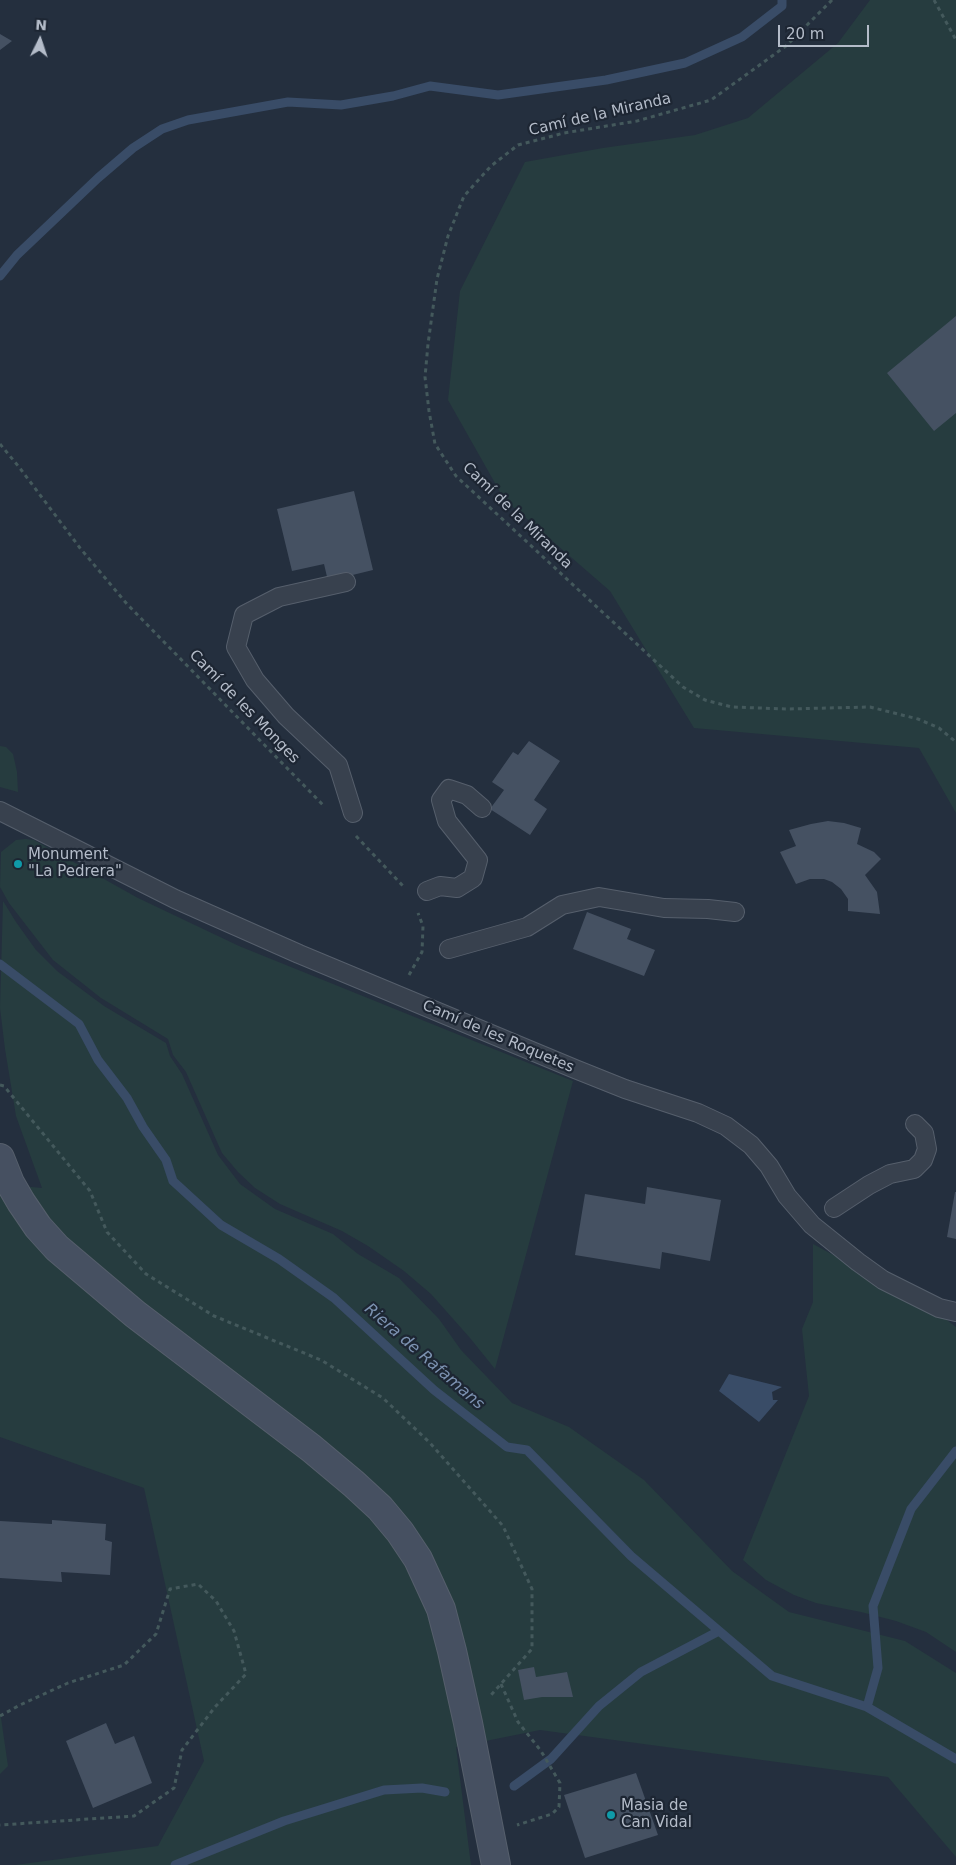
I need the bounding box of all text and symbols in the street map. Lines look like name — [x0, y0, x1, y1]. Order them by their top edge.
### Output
north arrow — [15, 15, 65, 65]
scale bar — [781, 15, 872, 47]
text: N — [35, 17, 47, 33]
text: 20 m — [786, 25, 824, 43]
street label: Camí de la Miranda — [527, 90, 673, 140]
street label: Camí de la Miranda — [458, 459, 576, 573]
street label: Camí de les Monges — [185, 646, 303, 768]
place label: Monument "La Pedrera" — [28, 846, 122, 881]
marker: Monument "La Pedrera" — [12, 858, 24, 870]
street label: Camí de les Roquetes — [420, 997, 576, 1077]
water label: Riera de Rafamans — [360, 1300, 488, 1414]
place label: Masia de Can Vidal — [621, 1797, 692, 1832]
marker: Masia de Can Vidal — [605, 1809, 617, 1821]

